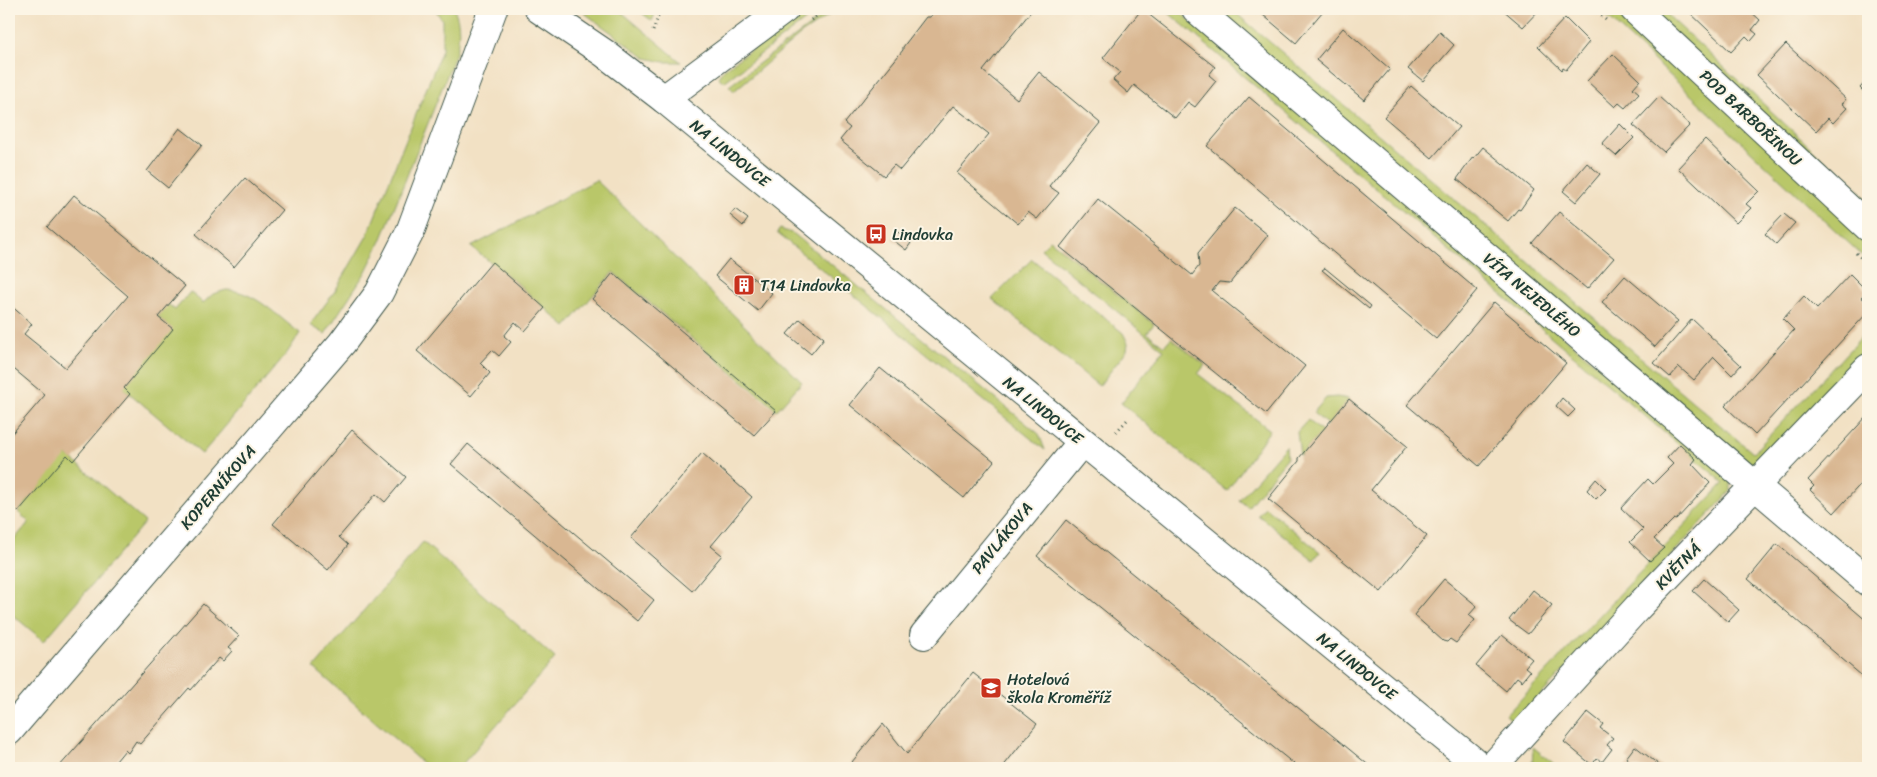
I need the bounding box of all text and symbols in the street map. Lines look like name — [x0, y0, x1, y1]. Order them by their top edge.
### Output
street label: POD BARBOŘINOU — [1693, 62, 1809, 174]
street label: NA LINDOVCE — [683, 111, 778, 196]
place label: Lindovka — [892, 220, 953, 249]
bus stop icon: Lindovka — [864, 222, 888, 246]
street label: VÍTA NEJEDLÉHO — [1476, 245, 1588, 345]
place label: T14 Lindovka — [760, 271, 851, 300]
building icon: T14 Lindovka — [732, 273, 756, 297]
street label: NA LINDOVCE — [996, 368, 1091, 453]
street label: KOPERNÍKOVA — [172, 438, 264, 536]
street label: PAVLÁKOVA — [964, 495, 1040, 581]
street label: KVĚTNÁ — [1648, 533, 1710, 597]
street label: NA LINDOVCE — [1310, 624, 1405, 709]
place label: Hotelová škola Kroměříž — [1006, 665, 1112, 712]
school or university icon: Hotelová škola Kroměříž — [979, 676, 1003, 700]

